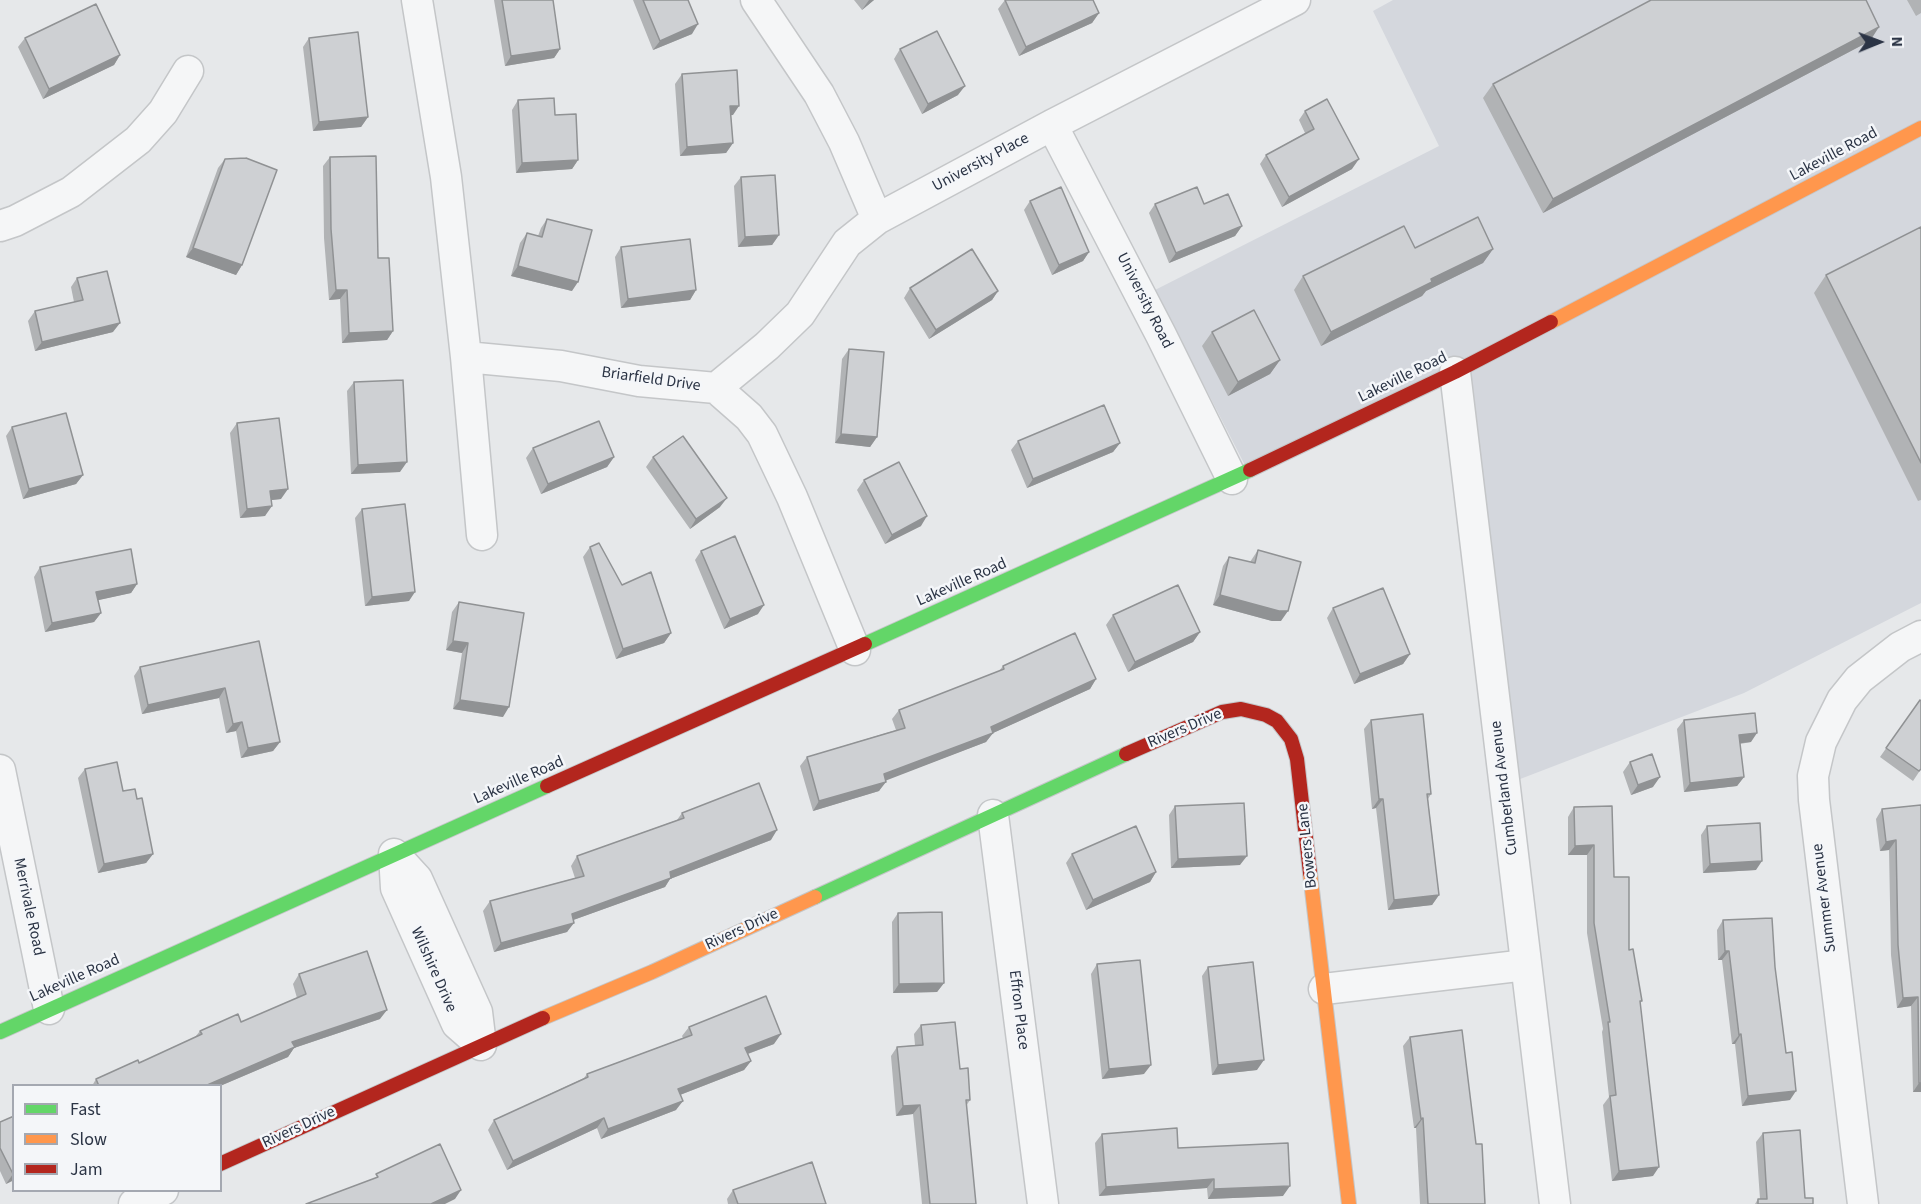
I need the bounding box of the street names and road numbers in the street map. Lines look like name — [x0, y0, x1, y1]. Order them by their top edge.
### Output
street label: Lakeville Road — [1787, 124, 1881, 186]
street label: University Place — [929, 129, 1033, 197]
street label: University Road — [1112, 250, 1176, 352]
street label: Lakeville Road — [1355, 348, 1451, 408]
street label: Briarfield Drive — [600, 364, 702, 396]
street label: Lakeville Road — [914, 555, 1010, 611]
street label: Rivers Drive — [1145, 705, 1225, 753]
street label: Cumberland Avenue — [1487, 720, 1523, 856]
street label: Lakeville Road — [471, 753, 567, 809]
street label: Bowers Lane — [1294, 803, 1322, 889]
street label: Summer Avenue — [1809, 842, 1841, 954]
street label: Merrivale Road — [8, 856, 48, 958]
street label: Rivers Drive — [702, 905, 782, 955]
street label: Wilshire Drive — [406, 924, 460, 1016]
street label: Lakeville Road — [27, 951, 123, 1007]
street label: Effron Place — [1004, 969, 1032, 1051]
street label: Rivers Drive — [259, 1103, 339, 1153]

